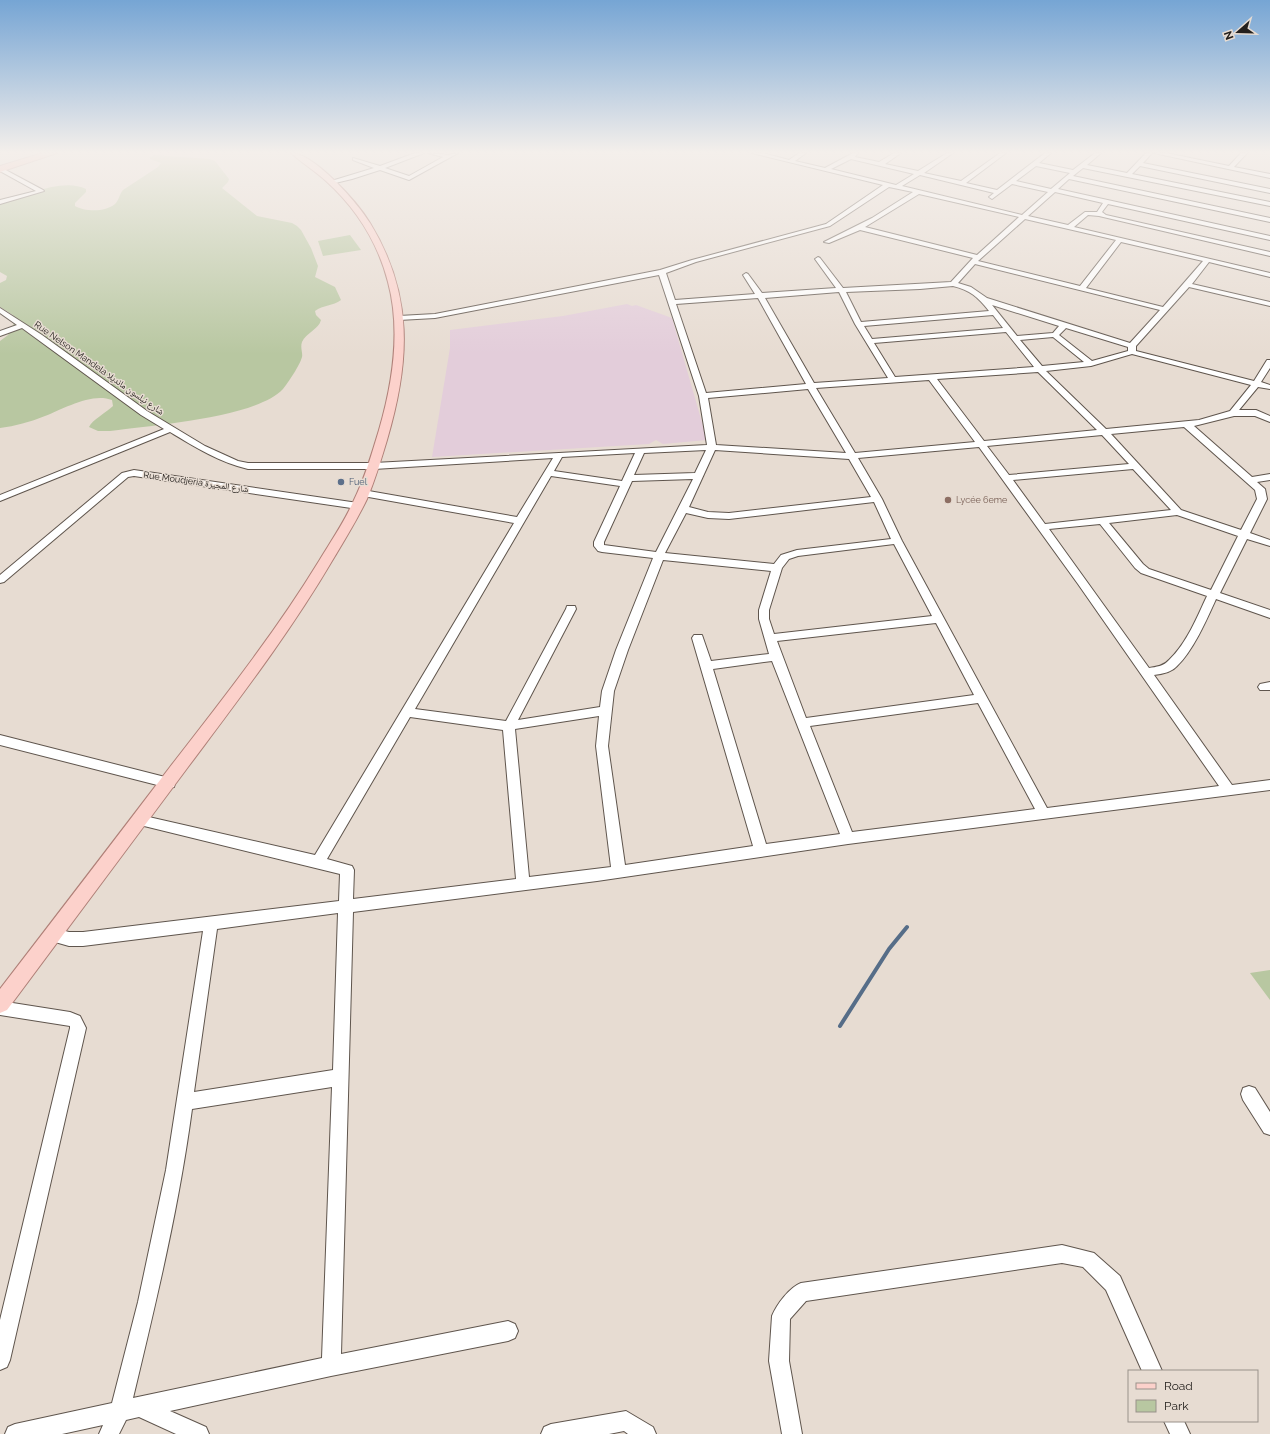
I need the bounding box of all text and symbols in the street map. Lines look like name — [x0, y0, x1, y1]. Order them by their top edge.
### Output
north arrow — [1218, 12, 1258, 52]
text: N — [1222, 29, 1237, 41]
street label: Rue Nelson Mandela شارع نيلسون مانديلا — [32, 319, 166, 418]
street label: Rue Moudjeria شارع المجيرة — [143, 470, 249, 495]
marker: Fuel — [336, 477, 346, 487]
place label: Fuel — [349, 477, 368, 487]
marker: Lycée 6eme — [943, 495, 953, 505]
place label: Lycée 6eme — [956, 495, 1008, 505]
legend — [1128, 1370, 1258, 1422]
text: Road — [1164, 1379, 1193, 1393]
text: Park — [1164, 1399, 1189, 1413]

